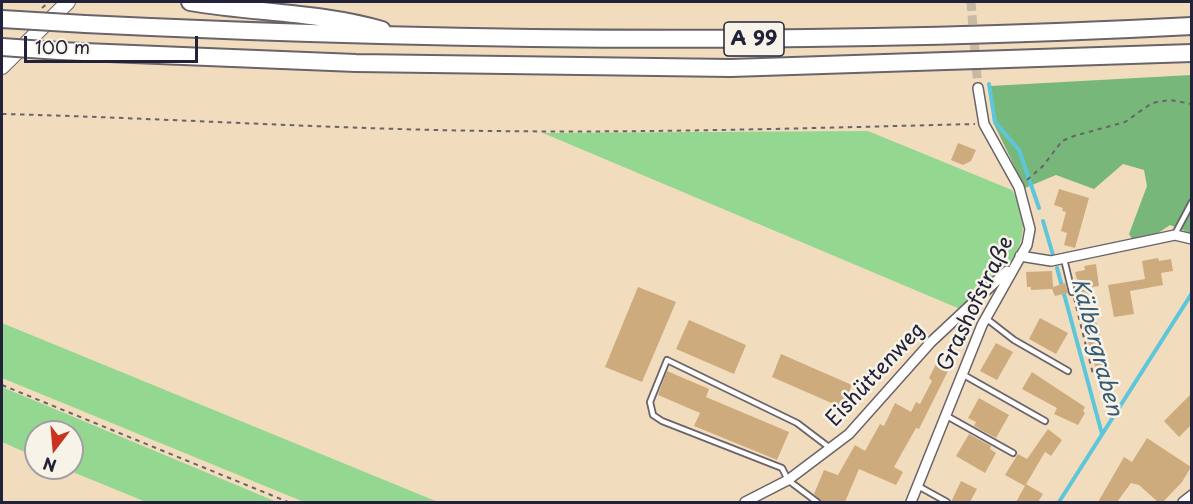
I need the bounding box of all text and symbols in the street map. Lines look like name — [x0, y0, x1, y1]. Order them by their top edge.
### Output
road number: A 99 — [724, 22, 784, 56]
scale bar — [27, 24, 201, 62]
text: 100 m — [35, 33, 90, 60]
street label: Grashofstraße — [933, 233, 1019, 375]
water label: Kälbergraben — [1065, 275, 1127, 419]
street label: Eishüttenweg — [821, 318, 931, 432]
north arrow — [24, 420, 84, 480]
text: N — [40, 452, 59, 479]

